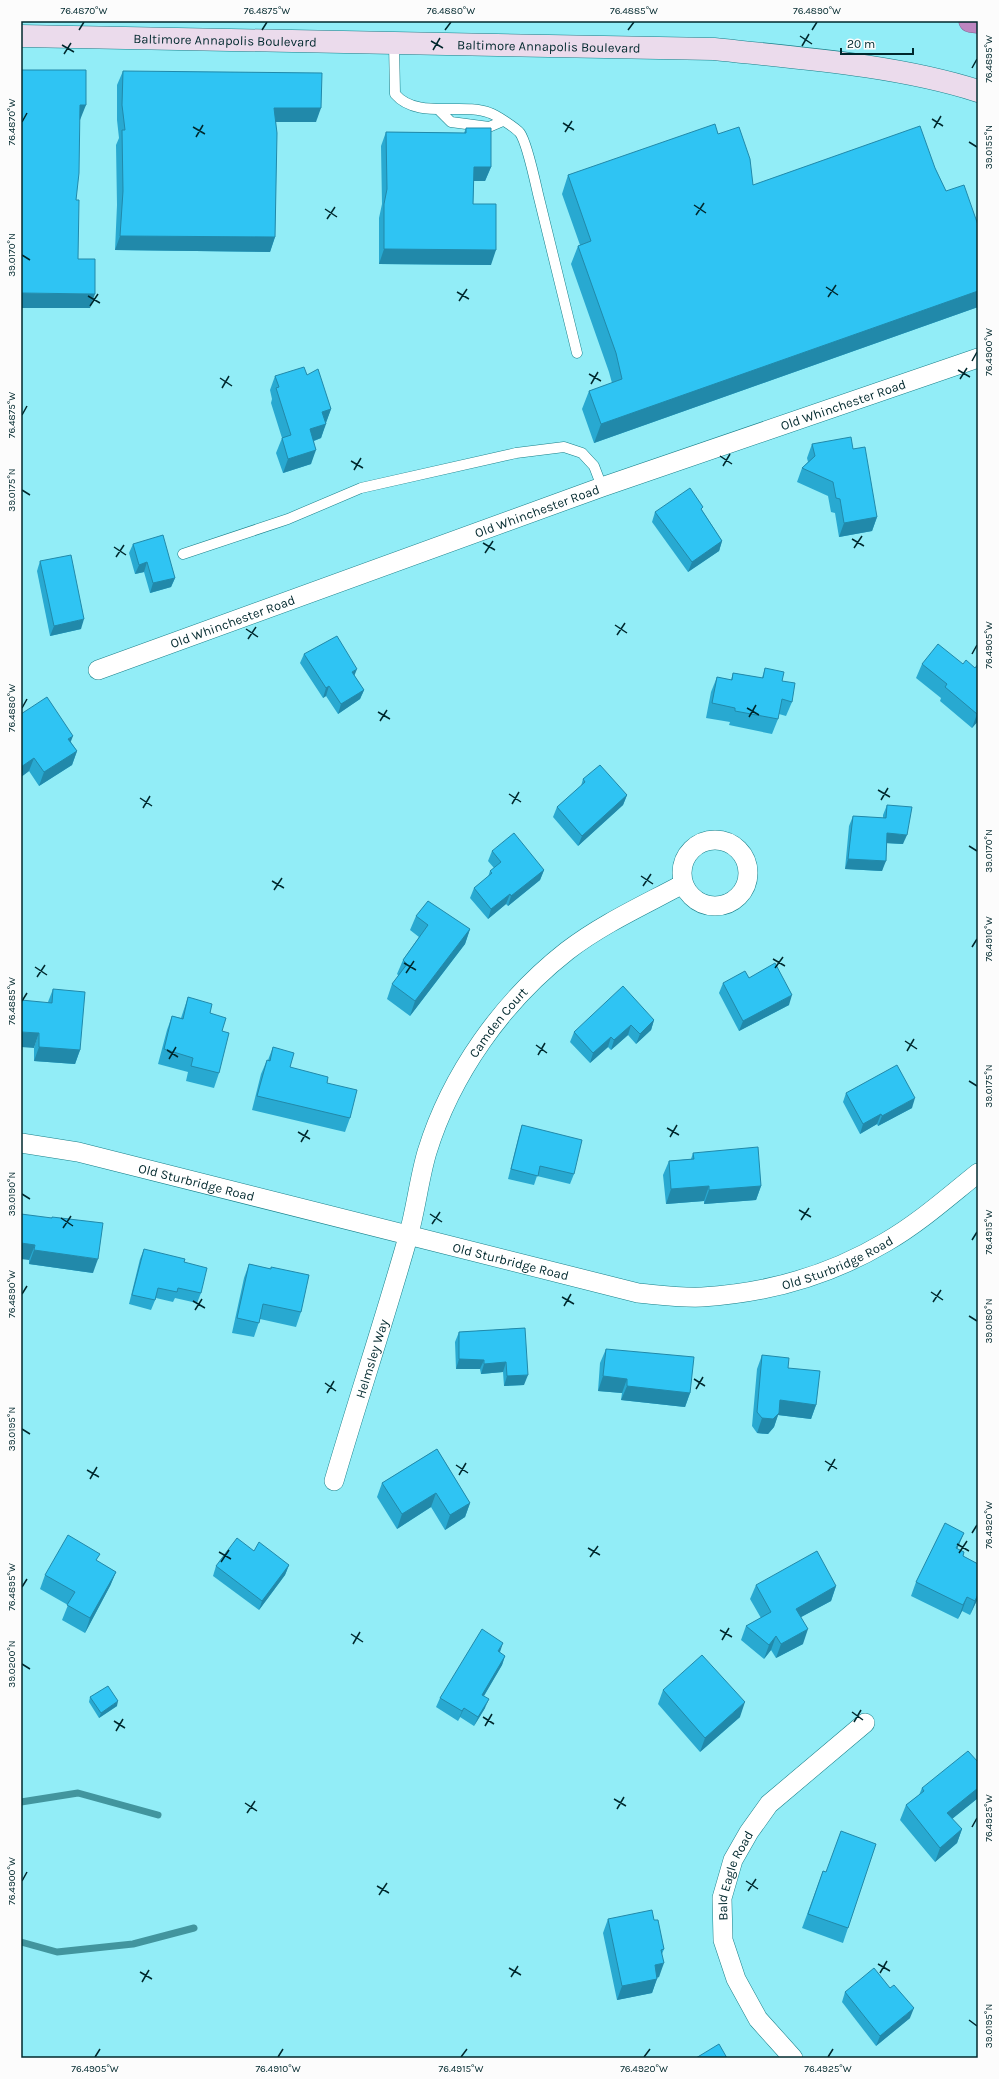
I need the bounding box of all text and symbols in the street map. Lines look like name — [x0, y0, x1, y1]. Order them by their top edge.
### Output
text: 76.4870°W — [61, 5, 108, 17]
text: 76.4875°W — [244, 5, 290, 17]
text: 76.4880°W — [427, 5, 475, 17]
text: 76.4885°W — [610, 5, 658, 17]
text: 76.4890°W — [793, 5, 841, 17]
scale bar — [841, 30, 913, 56]
street label: Baltimore Annapolis Boulevard — [133, 31, 317, 50]
text: 76.4895°W — [983, 35, 995, 83]
street label: Baltimore Annapolis Boulevard — [457, 37, 641, 56]
text: 20 m — [847, 37, 875, 51]
text: 76.4870°W — [6, 98, 18, 145]
text: 39.0155°N — [983, 125, 995, 169]
text: 39.0170°N — [6, 233, 18, 277]
text: 76.4900°W — [983, 328, 995, 376]
street label: Old Whinchester Road — [779, 376, 908, 433]
text: 76.4875°W — [6, 392, 18, 438]
text: 39.0175°N — [6, 468, 18, 512]
street label: Old Whinchester Road — [473, 482, 601, 541]
street label: Old Whinchester Road — [168, 592, 297, 651]
text: 76.4905°W — [983, 621, 995, 669]
text: 76.4880°W — [6, 684, 18, 732]
text: 39.0170°N — [983, 829, 995, 873]
text: 76.4910°W — [983, 916, 995, 962]
text: 76.4885°W — [6, 977, 18, 1025]
street label: Camden Court — [466, 984, 531, 1060]
text: 39.0175°N — [983, 1064, 995, 1108]
street label: Old Sturbridge Road — [137, 1161, 256, 1204]
text: 39.0190°N — [6, 1172, 18, 1216]
text: 76.4915°W — [983, 1209, 995, 1254]
street label: Old Sturbridge Road — [780, 1233, 896, 1293]
street label: Old Sturbridge Road — [451, 1240, 570, 1283]
text: 76.4890°W — [6, 1270, 18, 1318]
text: 39.0180°N — [983, 1298, 995, 1344]
street label: Helmsley Way — [353, 1317, 391, 1400]
text: 39.0195°N — [6, 1407, 18, 1451]
text: 76.4920°W — [983, 1501, 995, 1549]
text: 76.4895°W — [6, 1563, 18, 1611]
text: 39.0200°N — [6, 1640, 18, 1688]
text: 76.4925°W — [983, 1794, 995, 1842]
street label: Bald Eagle Road — [714, 1828, 756, 1921]
text: 76.4900°W — [6, 1857, 18, 1905]
text: 39.0195°N — [983, 2004, 995, 2048]
text: 76.4905°W — [71, 2063, 119, 2075]
text: 76.4910°W — [255, 2063, 301, 2075]
text: 76.4915°W — [439, 2063, 484, 2075]
text: 76.4920°W — [620, 2063, 668, 2075]
text: 76.4925°W — [804, 2063, 852, 2075]

